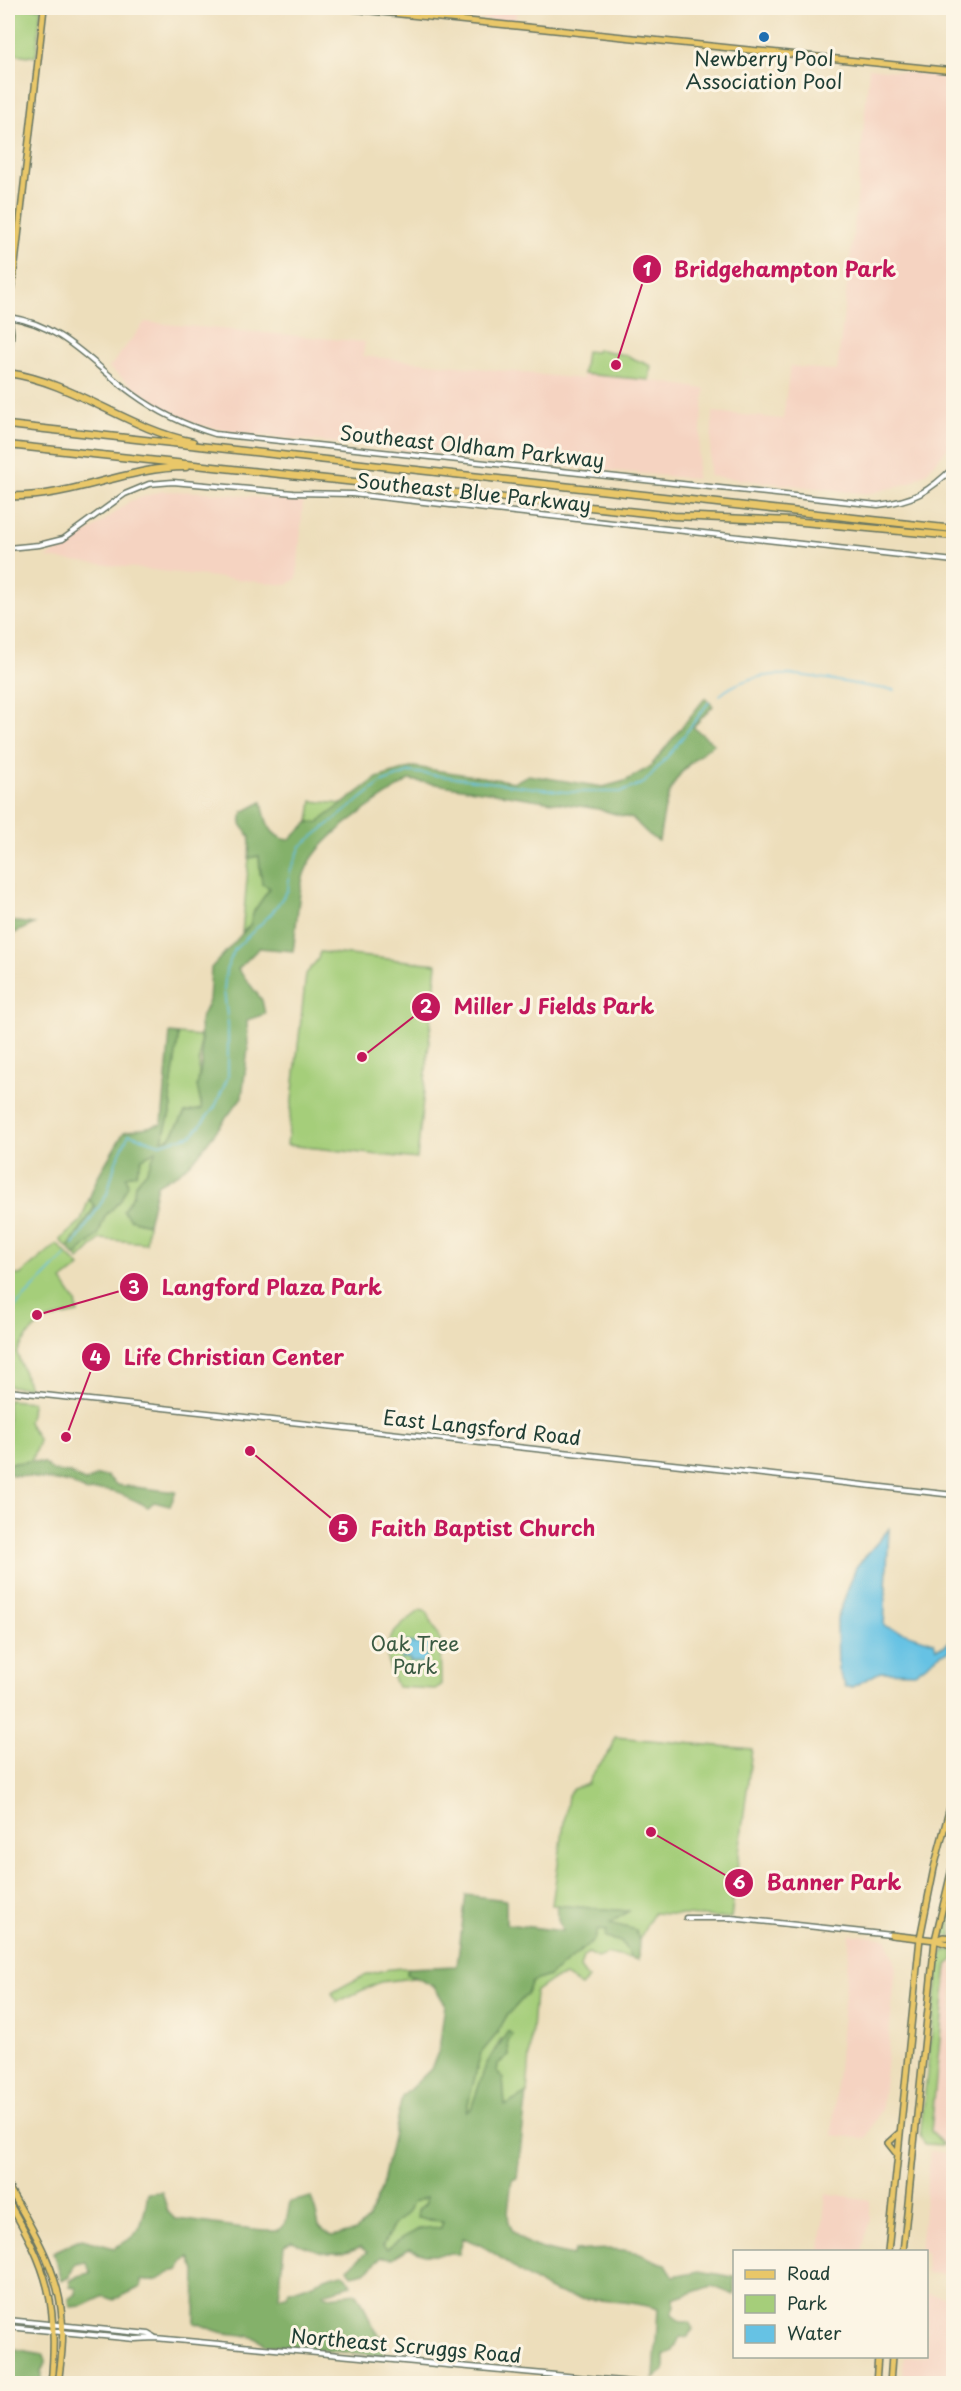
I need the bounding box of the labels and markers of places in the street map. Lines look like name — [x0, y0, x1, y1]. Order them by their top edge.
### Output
marker: Newberry Pool Association Pool — [757, 30, 771, 44]
place label: Newberry Pool Association Pool — [686, 43, 842, 96]
callout: Bridgehampton Park — [632, 250, 908, 289]
callout: Miller J Fields Park — [411, 987, 668, 1026]
callout: Langford Plaza Park — [119, 1268, 395, 1307]
callout: Life Christian Center — [81, 1338, 358, 1377]
callout: Faith Baptist Church — [328, 1509, 608, 1548]
callout: Banner Park — [724, 1864, 915, 1903]

